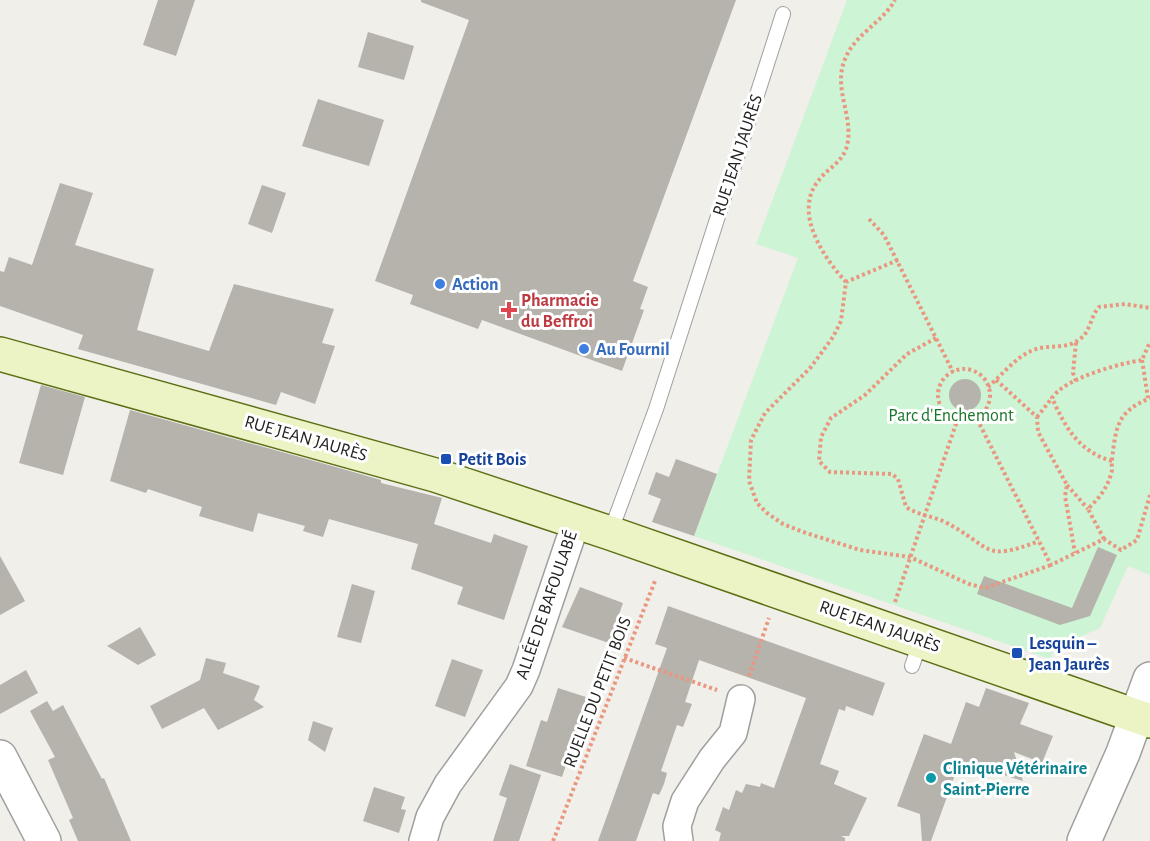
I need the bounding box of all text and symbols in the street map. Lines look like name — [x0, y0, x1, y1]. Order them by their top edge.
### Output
street label: RUE JEAN JAURÈS — [707, 91, 766, 218]
place label: Action — [452, 276, 499, 294]
marker: Action — [433, 277, 447, 291]
place label: Pharmacie du Beffroi — [521, 292, 599, 331]
marker: Pharmacie du Beffroi — [502, 303, 516, 317]
place label: Au Fournil — [596, 341, 670, 359]
marker: Au Fournil — [577, 342, 591, 356]
park label: Parc d'Enchemont — [888, 407, 1014, 425]
street label: RUE JEAN JAURÈS — [242, 410, 370, 465]
place label: Petit Bois — [458, 451, 526, 469]
marker: Petit Bois — [439, 452, 453, 466]
street label: ALLÉE DE BAFOULABÉ — [510, 527, 581, 682]
street label: RUE JEAN JAURÈS — [817, 595, 943, 656]
street label: RUELLE DU PETIT BOIS — [561, 615, 635, 770]
place label: Lesquin – Jean Jaurès — [1029, 635, 1109, 674]
marker: Lesquin – Jean Jaurès — [1010, 646, 1024, 660]
place label: Clinique Vétérinaire Saint-Pierre — [943, 760, 1087, 799]
marker: Clinique Vétérinaire Saint-Pierre — [924, 771, 938, 785]

